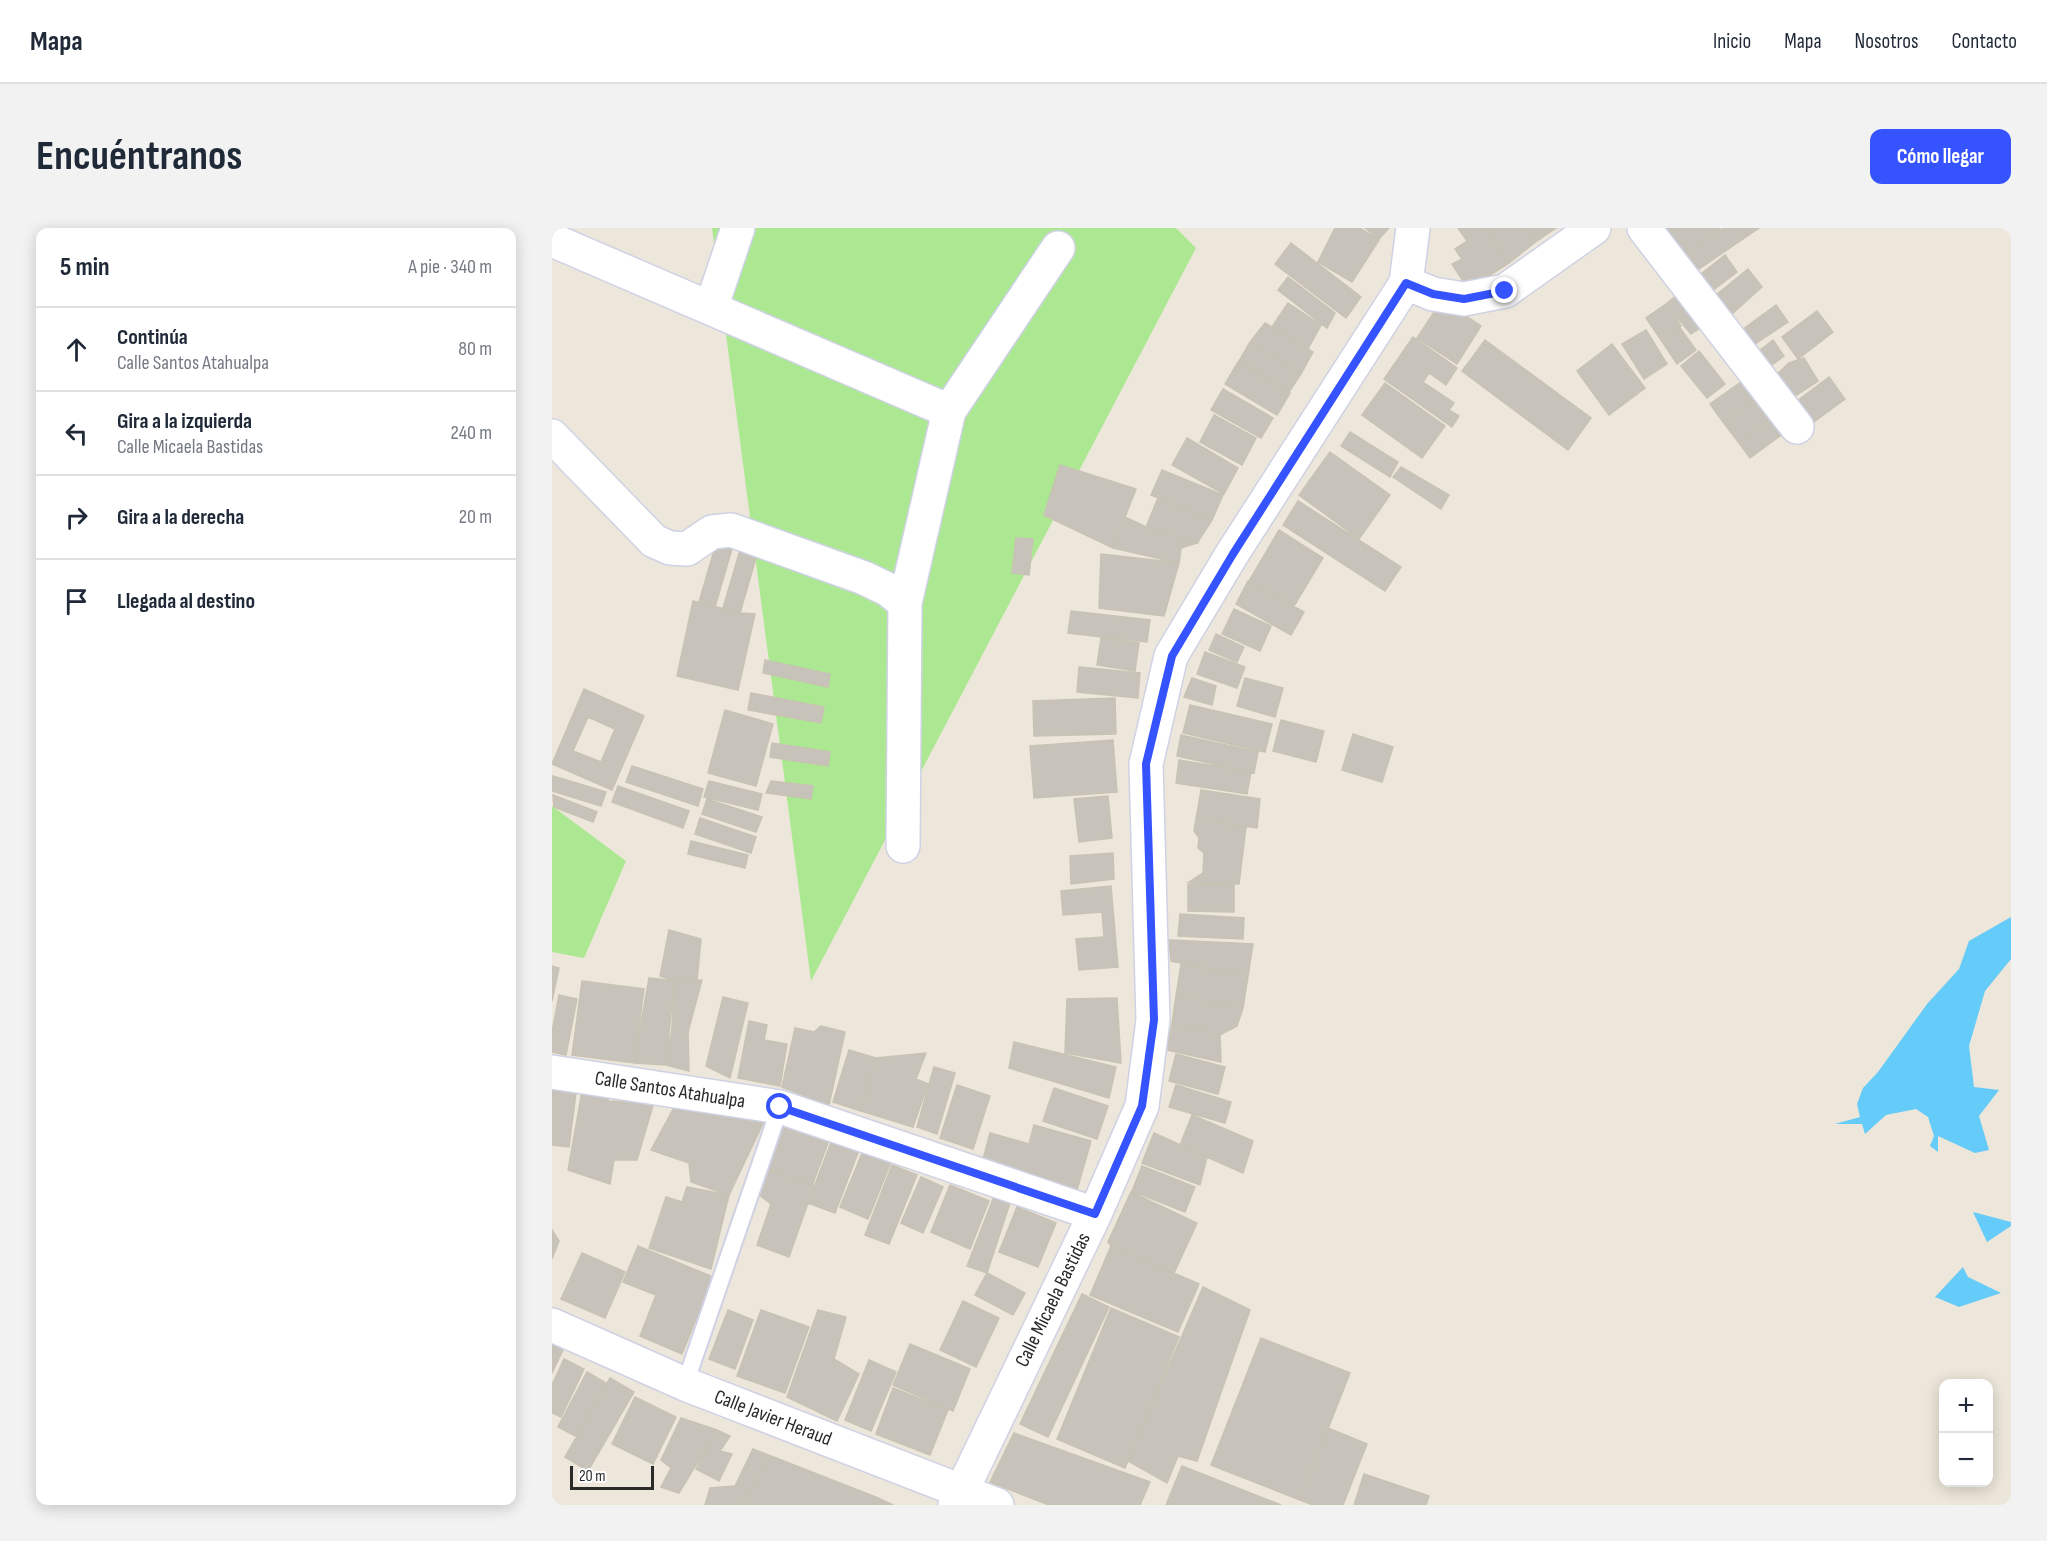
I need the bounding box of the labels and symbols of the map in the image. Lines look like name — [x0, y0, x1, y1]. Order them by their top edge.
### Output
route end — [1491, 277, 1517, 303]
street label: Calle Santos Atahualpa — [593, 1066, 747, 1114]
route start — [766, 1093, 792, 1119]
street label: Calle Micaela Bastidas — [1010, 1229, 1096, 1371]
street label: Calle Javier Heraud — [711, 1385, 835, 1451]
scale bar — [570, 1463, 654, 1490]

